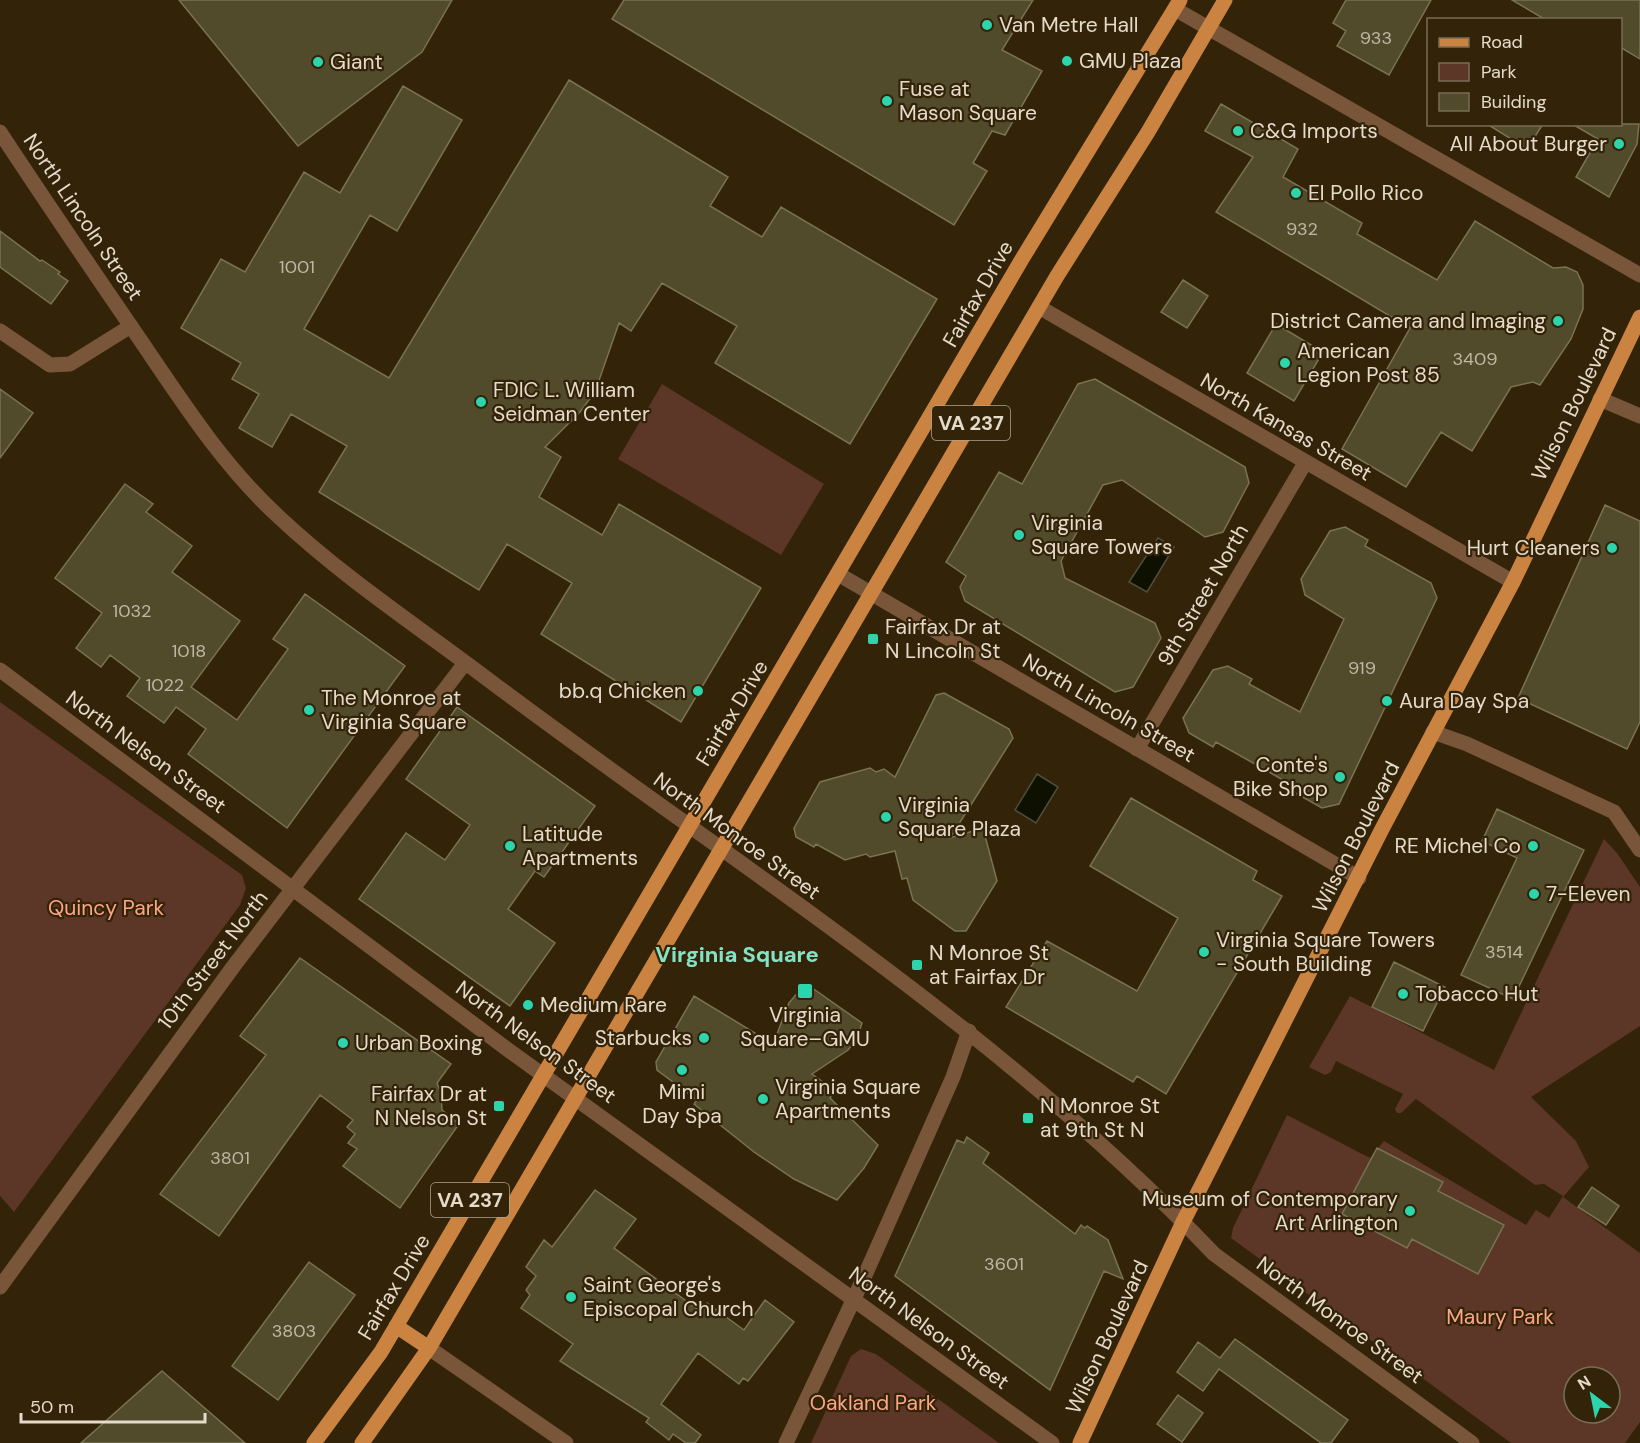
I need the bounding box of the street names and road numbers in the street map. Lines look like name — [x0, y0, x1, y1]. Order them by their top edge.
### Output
street label: North Lincoln Street — [17, 128, 149, 306]
street label: Fairfax Drive — [936, 236, 1020, 352]
street label: Wilson Boulevard — [1525, 323, 1623, 485]
street label: North Kansas Street — [1195, 366, 1377, 488]
road number: VA 237 — [932, 406, 1010, 440]
street label: 9th Street North — [1151, 519, 1255, 671]
street label: North Lincoln Street — [1018, 647, 1200, 769]
street label: Fairfax Drive — [689, 655, 775, 771]
street label: North Nelson Street — [60, 684, 232, 820]
street label: Wilson Boulevard — [1306, 756, 1406, 918]
street label: North Monroe Street — [648, 766, 826, 906]
street label: 10th Street North — [152, 885, 274, 1035]
street label: North Nelson Street — [450, 974, 622, 1110]
road number: VA 237 — [431, 1183, 509, 1217]
street label: Fairfax Drive — [351, 1229, 437, 1345]
street label: North Monroe Street — [1251, 1250, 1429, 1390]
street label: Wilson Boulevard — [1059, 1256, 1155, 1418]
street label: North Nelson Street — [843, 1260, 1015, 1396]

